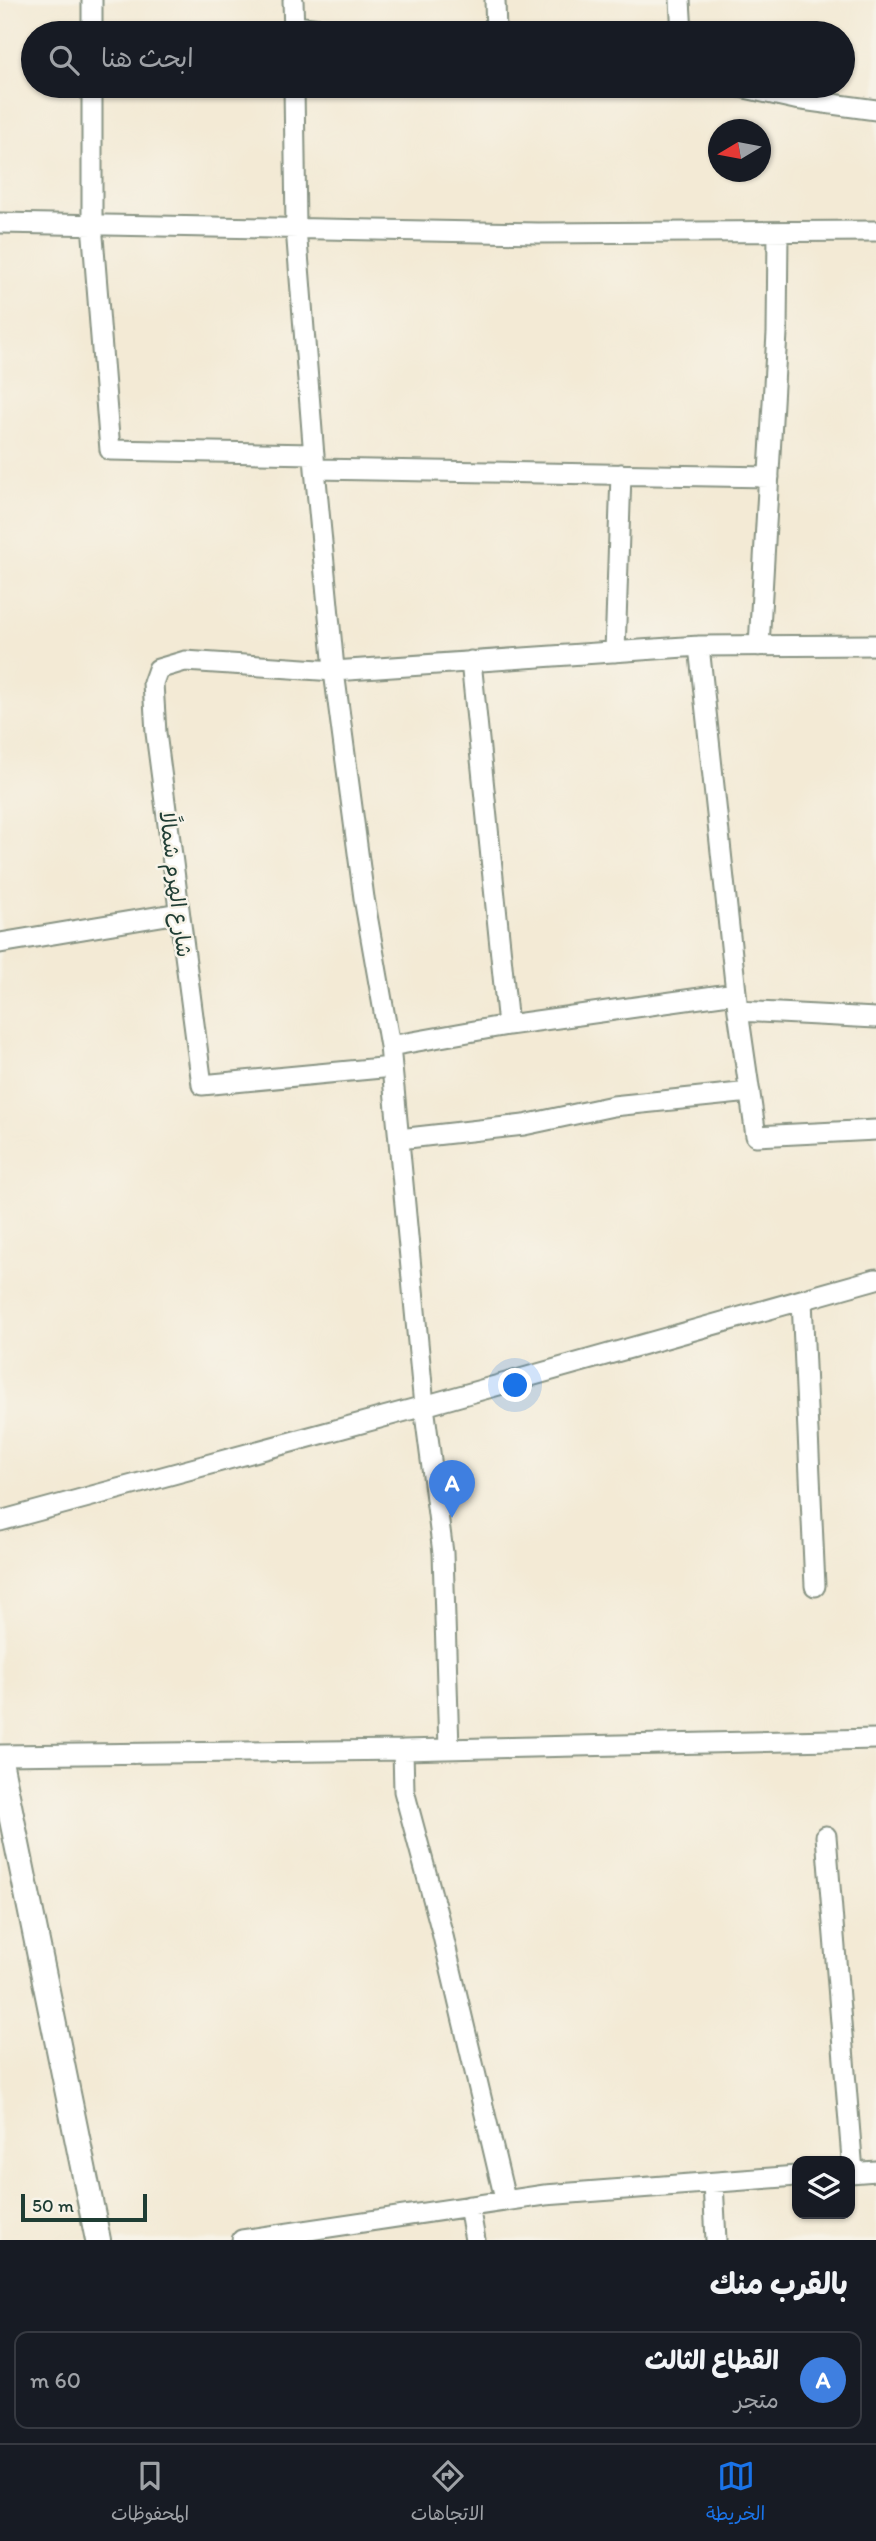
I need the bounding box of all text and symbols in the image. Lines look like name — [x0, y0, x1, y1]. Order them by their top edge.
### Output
search box — [21, 21, 855, 98]
icon: search — [45, 41, 83, 79]
text: ابحث هنا — [101, 42, 194, 74]
north arrow — [708, 119, 771, 182]
street label: شارع الهرم شمالًا — [151, 809, 202, 959]
your location — [498, 1368, 532, 1402]
pin: A — [429, 1460, 475, 1518]
map controls — [792, 2156, 855, 2219]
button: layers — [792, 2156, 855, 2219]
scale bar — [21, 2191, 147, 2223]
text: 50 m — [32, 2194, 74, 2217]
text: بالقرب منك — [710, 2265, 848, 2302]
text: القطاع الثالث — [645, 2344, 779, 2376]
text: 60 m — [30, 2366, 81, 2394]
text: A — [816, 2366, 830, 2394]
text: متجر — [734, 2386, 779, 2414]
tab: المحفوظات — [111, 2457, 189, 2530]
tab: الاتجاهات — [411, 2457, 484, 2530]
tab: الخريطة — [706, 2457, 765, 2530]

